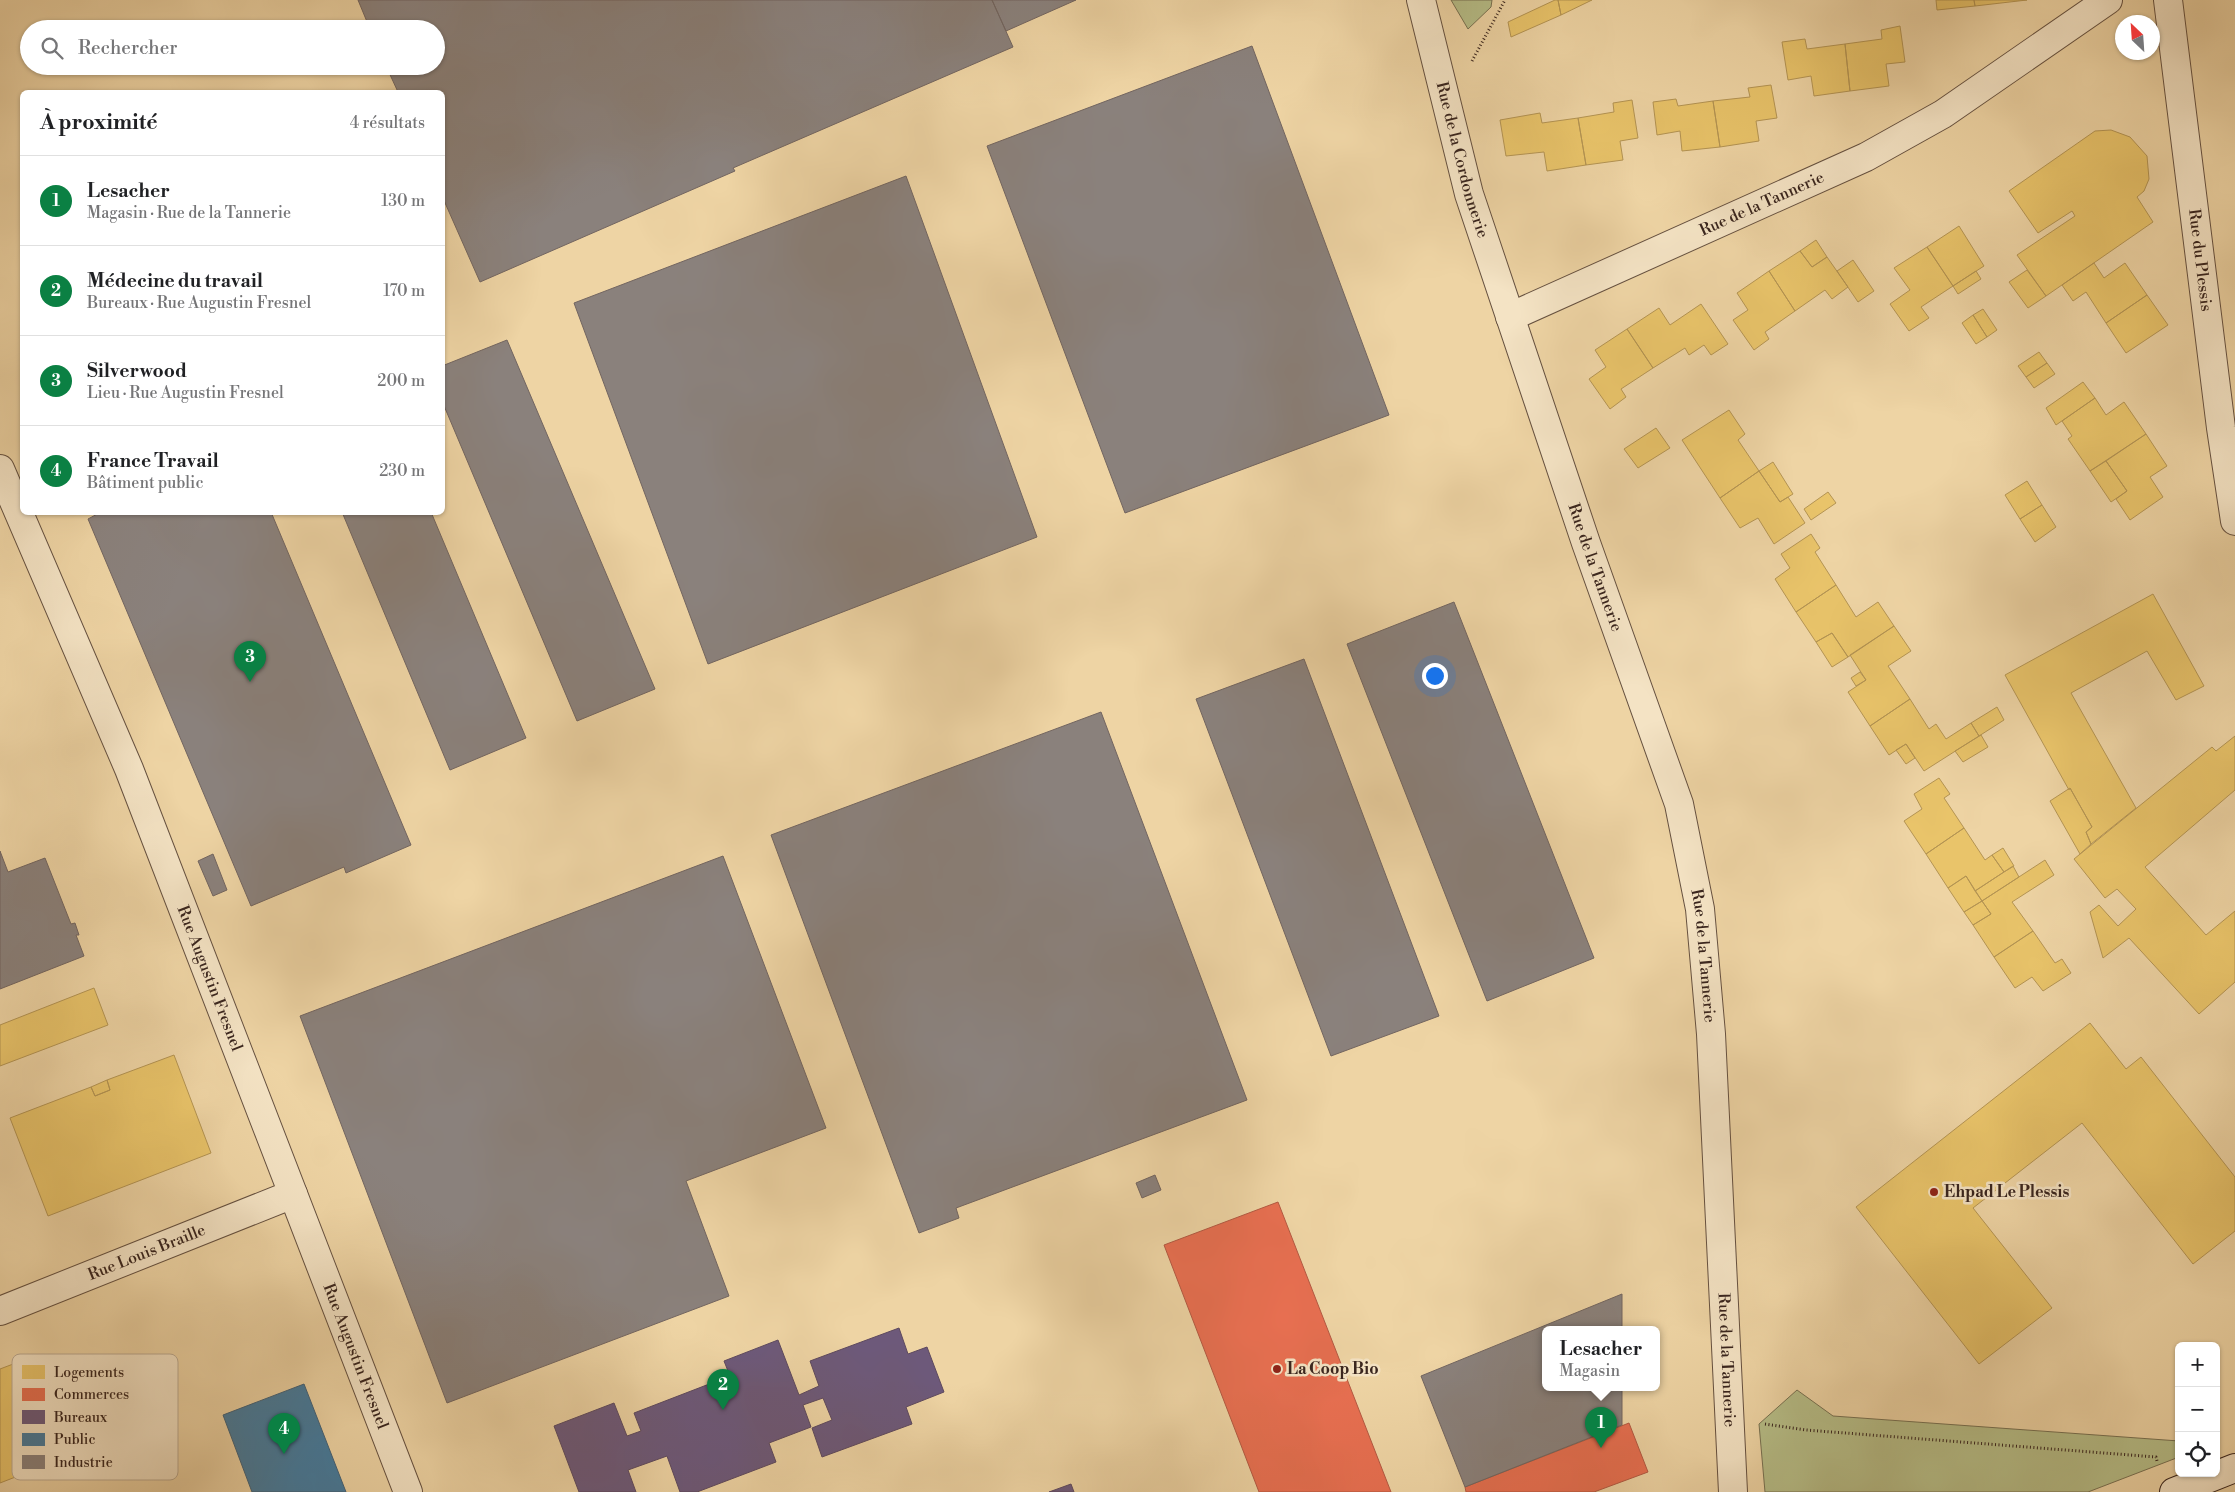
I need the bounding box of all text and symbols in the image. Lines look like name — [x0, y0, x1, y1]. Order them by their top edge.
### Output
north arrow — [2115, 15, 2160, 60]
search box — [20, 20, 445, 75]
icon: search — [38, 34, 66, 62]
text: Rechercher — [78, 36, 177, 60]
street label: Rue de la Cordonnerie — [1432, 80, 1493, 240]
text: À proximité — [40, 110, 157, 136]
text: 4 résultats — [350, 113, 425, 133]
street label: Rue de la Tannerie — [1696, 167, 1827, 241]
text: Lesacher — [87, 179, 170, 203]
text: 1 — [52, 191, 60, 211]
text: 130 m — [381, 191, 425, 211]
text: Magasin · Rue de la Tannerie — [87, 203, 291, 223]
street label: Rue du Plessis — [2184, 208, 2216, 312]
text: Médecine du travail — [87, 269, 263, 293]
text: 2 — [51, 281, 61, 301]
text: 170 m — [383, 281, 425, 301]
text: Bureaux · Rue Augustin Fresnel — [87, 293, 311, 313]
text: Silverwood — [87, 359, 187, 383]
text: 3 — [51, 371, 61, 391]
text: 200 m — [377, 371, 425, 391]
text: Lieu · Rue Augustin Fresnel — [87, 383, 284, 403]
text: France Travail — [87, 449, 219, 473]
text: 4 — [51, 461, 61, 481]
text: 230 m — [379, 461, 425, 481]
text: Bâtiment public — [87, 473, 203, 493]
street label: Rue de la Tannerie — [1563, 501, 1627, 634]
pin: 3 — [234, 641, 266, 682]
your location — [1422, 663, 1448, 689]
street label: Rue de la Tannerie — [1686, 887, 1720, 1024]
street label: Rue Augustin Fresnel — [173, 903, 247, 1054]
place label: Ehpad Le Plessis — [1944, 1182, 2069, 1202]
marker: Ehpad Le Plessis — [1928, 1186, 1940, 1198]
street label: Rue Louis Braille — [85, 1220, 208, 1285]
street label: Rue Augustin Fresnel — [318, 1281, 393, 1432]
street label: Rue de la Tannerie — [1713, 1292, 1740, 1428]
popup — [1542, 1326, 1660, 1391]
text: Lesacher — [1560, 1337, 1642, 1361]
map controls — [2175, 1342, 2220, 1477]
button: + — [2175, 1342, 2220, 1387]
legend — [12, 1354, 178, 1480]
place label: La Coop Bio — [1287, 1359, 1379, 1379]
text: Magasin — [1560, 1361, 1620, 1381]
marker: La Coop Bio — [1271, 1363, 1283, 1375]
text: Logements — [54, 1364, 124, 1382]
pin: 2 — [707, 1369, 739, 1410]
text: Commerces — [54, 1386, 129, 1404]
button: − — [2175, 1387, 2220, 1432]
pin: 1 — [1585, 1407, 1617, 1448]
text: Bureaux — [53, 1409, 108, 1427]
pin: 4 — [268, 1413, 300, 1454]
text: Public — [54, 1431, 95, 1449]
button: locate — [2175, 1432, 2220, 1477]
text: Industrie — [54, 1454, 113, 1472]

